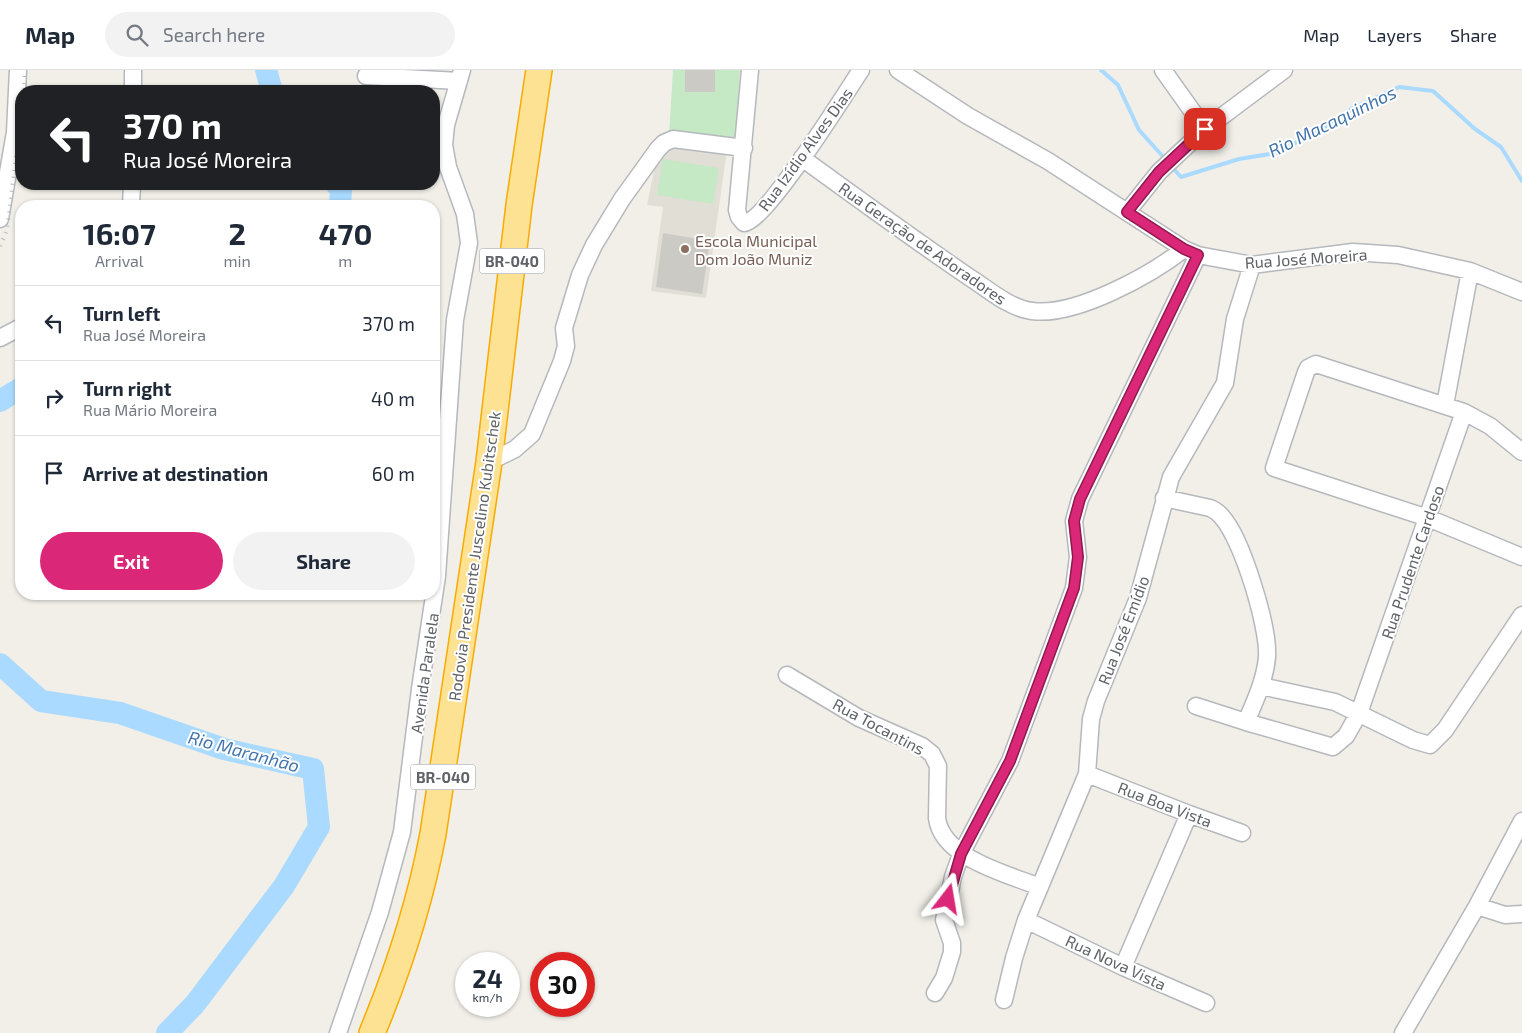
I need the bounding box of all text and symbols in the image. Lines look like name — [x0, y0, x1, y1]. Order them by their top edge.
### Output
search box — [105, 12, 455, 57]
text: Map — [25, 20, 75, 49]
icon: search — [123, 21, 151, 49]
text: Search here — [163, 23, 265, 46]
text: Map — [1303, 24, 1339, 46]
text: Layers — [1367, 24, 1422, 46]
text: Share — [1450, 24, 1497, 46]
water label: Rio Macaquinhos — [1264, 80, 1400, 162]
street label: Rua Izídio Alves Dias — [754, 84, 856, 214]
text: 370 m — [123, 104, 222, 146]
icon: left — [40, 105, 105, 170]
pin — [1184, 108, 1226, 150]
icon: arrive — [1191, 115, 1219, 143]
text: Rua José Moreira — [123, 146, 292, 172]
street label: Rua Geração de Adoradores — [835, 178, 1010, 309]
text: 16:07 — [83, 215, 156, 251]
text: 2 — [228, 215, 246, 251]
text: 470 — [318, 215, 372, 251]
place label: Escola Municipal Dom João Muniz — [695, 231, 817, 268]
marker: Escola Municipal Dom João Muniz — [679, 243, 691, 255]
street label: Rua José Moreira — [1244, 244, 1368, 272]
road number: BR-040 — [480, 248, 544, 274]
text: Arrival — [95, 251, 144, 270]
text: min — [223, 251, 251, 270]
text: m — [338, 251, 352, 270]
text: Turn left — [83, 302, 160, 325]
icon: left — [40, 309, 68, 337]
text: 370 m — [362, 312, 415, 335]
text: Rua José Moreira — [83, 325, 206, 344]
text: Turn right — [83, 377, 171, 400]
icon: right — [40, 384, 68, 412]
text: 40 m — [371, 387, 415, 410]
text: Rua Mário Moreira — [83, 400, 217, 419]
street label: Rodovia Presidente Juscelino Kubitschek — [444, 410, 504, 702]
icon: arrive — [40, 459, 68, 487]
text: Arrive at destination — [83, 462, 268, 485]
text: 60 m — [372, 462, 415, 485]
street label: Rua Prudente Cardoso — [1377, 483, 1447, 641]
button: Exit — [40, 532, 223, 590]
button: Share — [233, 532, 415, 590]
street label: Rua José Emídio — [1094, 573, 1152, 687]
street label: Avenida Paralela — [406, 611, 442, 735]
street label: Rua Tocantins — [830, 694, 928, 758]
water label: Rio Maranhão — [186, 726, 302, 776]
road number: BR-040 — [410, 764, 476, 790]
street label: Rua Boa Vista — [1115, 777, 1215, 831]
position arrow — [921, 872, 973, 924]
street label: Rua Nova Vista — [1063, 930, 1169, 994]
speed limit sign: 30 — [530, 952, 595, 1017]
text: 24 — [472, 963, 503, 993]
text: km/h — [473, 990, 502, 1004]

